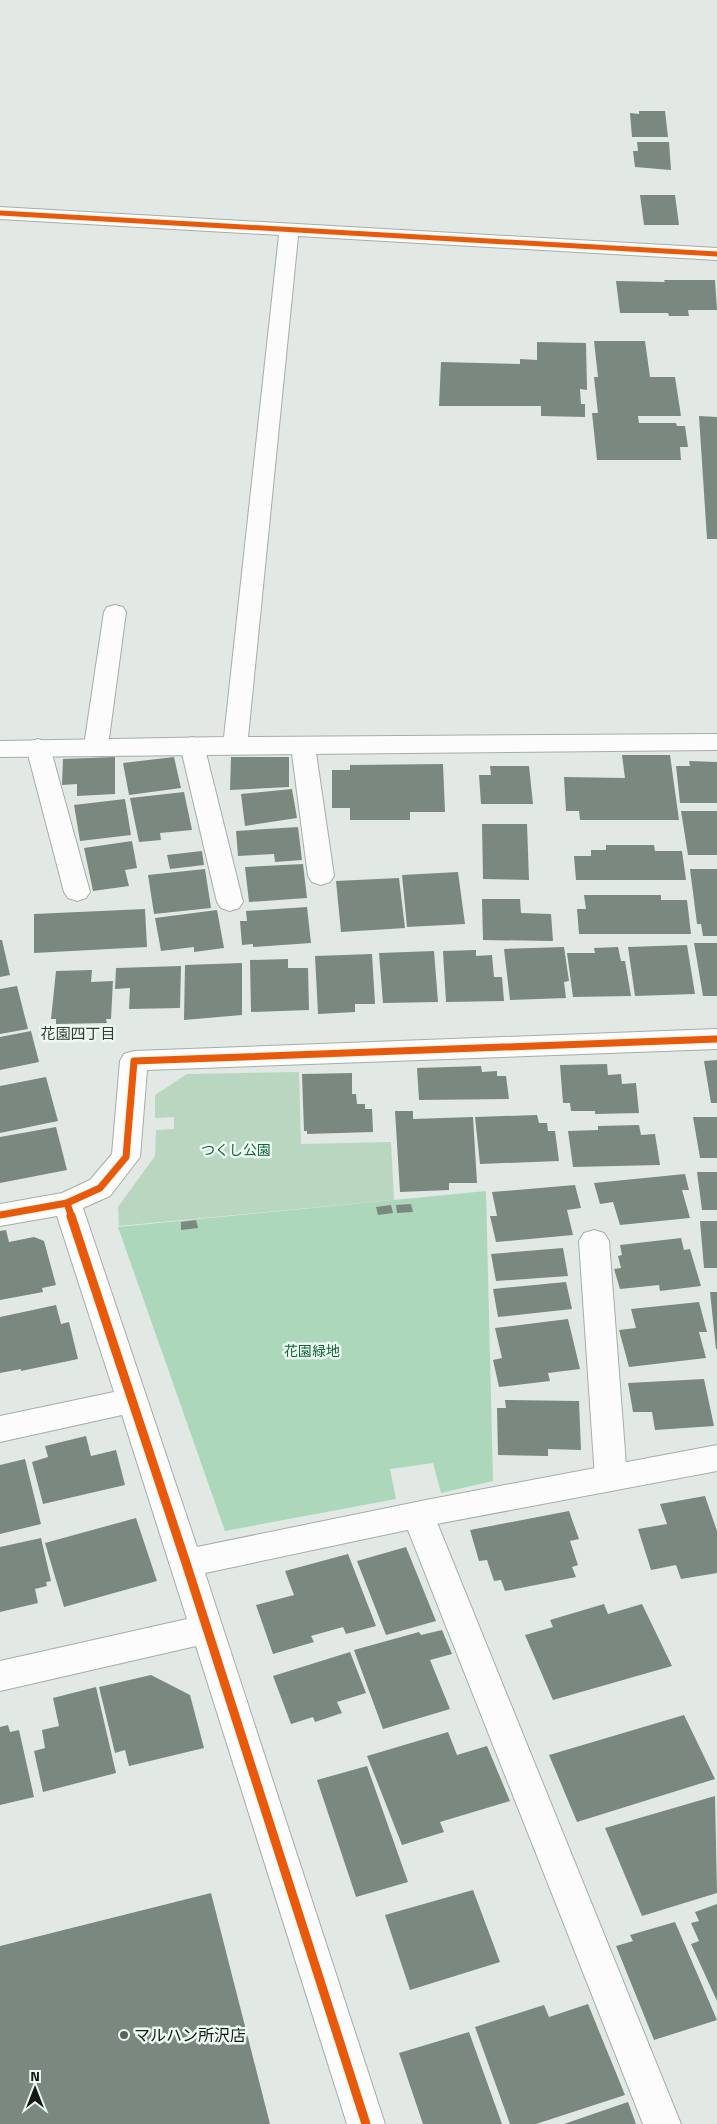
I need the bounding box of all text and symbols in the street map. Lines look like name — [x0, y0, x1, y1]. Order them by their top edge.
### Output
district label: 花園四丁目 — [40, 1022, 116, 1045]
park label: つくし公園 — [201, 1139, 271, 1160]
park label: 花園緑地 — [284, 1340, 340, 1361]
place label: マルハン所沢店 — [134, 2023, 246, 2047]
marker: マルハン所沢店 — [118, 2029, 130, 2041]
north arrow — [10, 2064, 60, 2114]
text: N — [30, 2065, 40, 2086]

